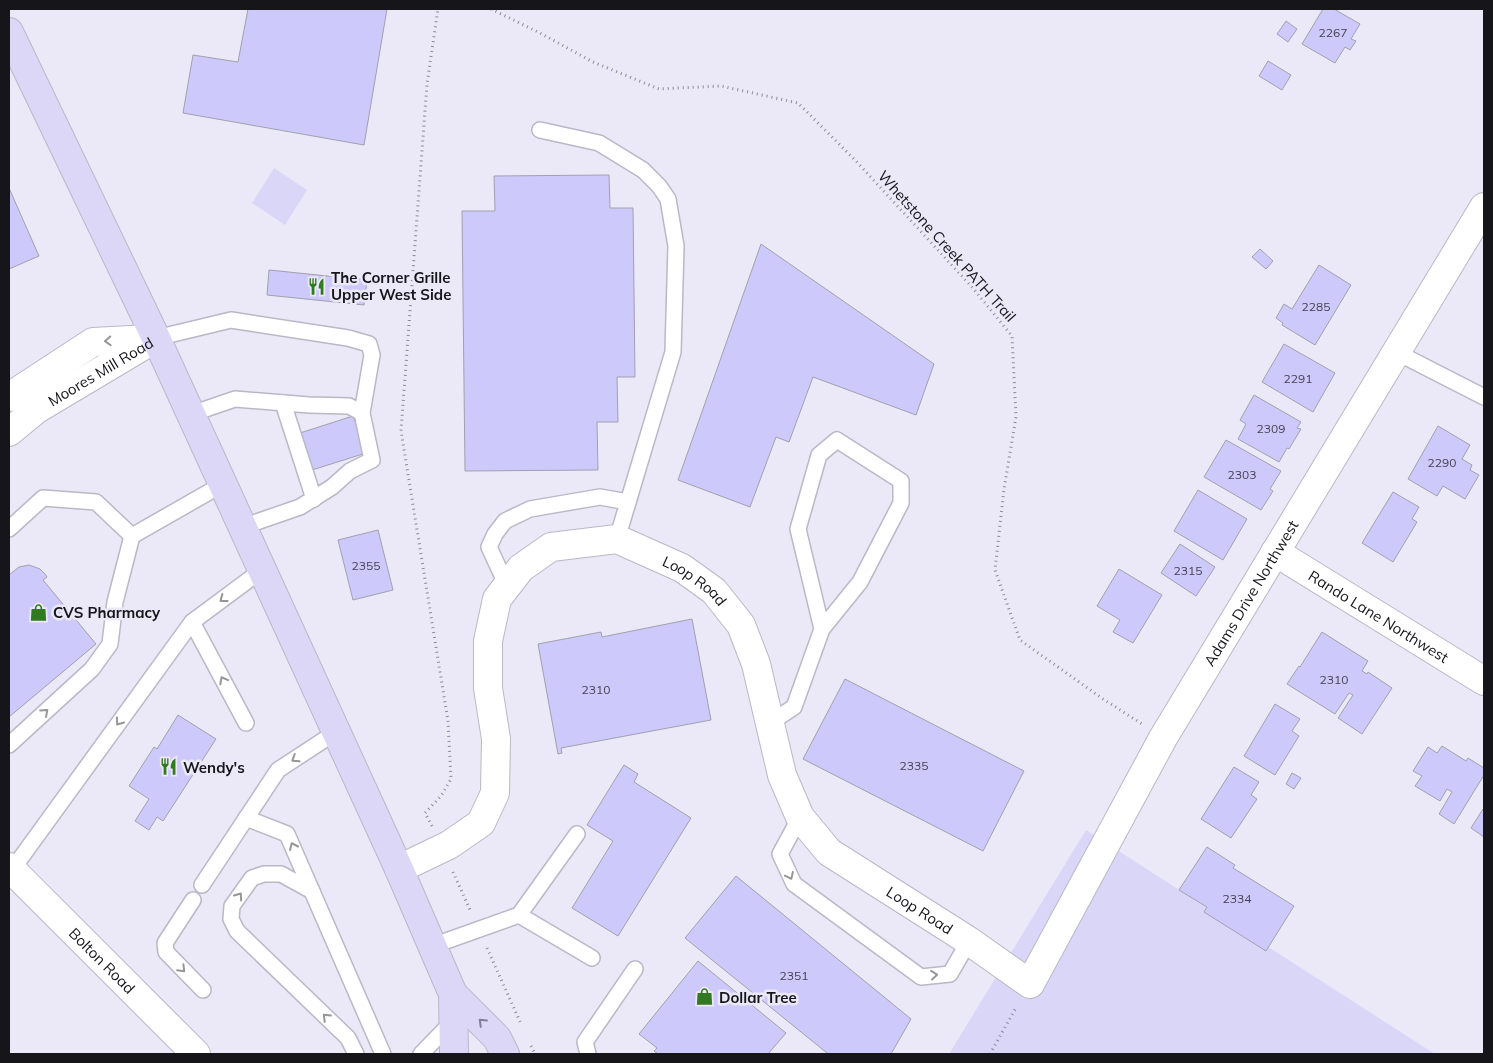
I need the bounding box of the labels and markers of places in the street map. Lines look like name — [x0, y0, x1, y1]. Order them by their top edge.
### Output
place label: The Corner Grille Upper West Side — [331, 268, 451, 304]
restaurant icon: The Corner Grille Upper West Side — [307, 276, 327, 296]
shop icon: CVS Pharmacy — [29, 602, 49, 622]
place label: CVS Pharmacy — [53, 603, 161, 622]
restaurant icon: Wendy's — [159, 757, 179, 777]
place label: Wendy's — [183, 758, 245, 777]
shop icon: Dollar Tree — [695, 987, 715, 1007]
place label: Dollar Tree — [719, 988, 797, 1007]

